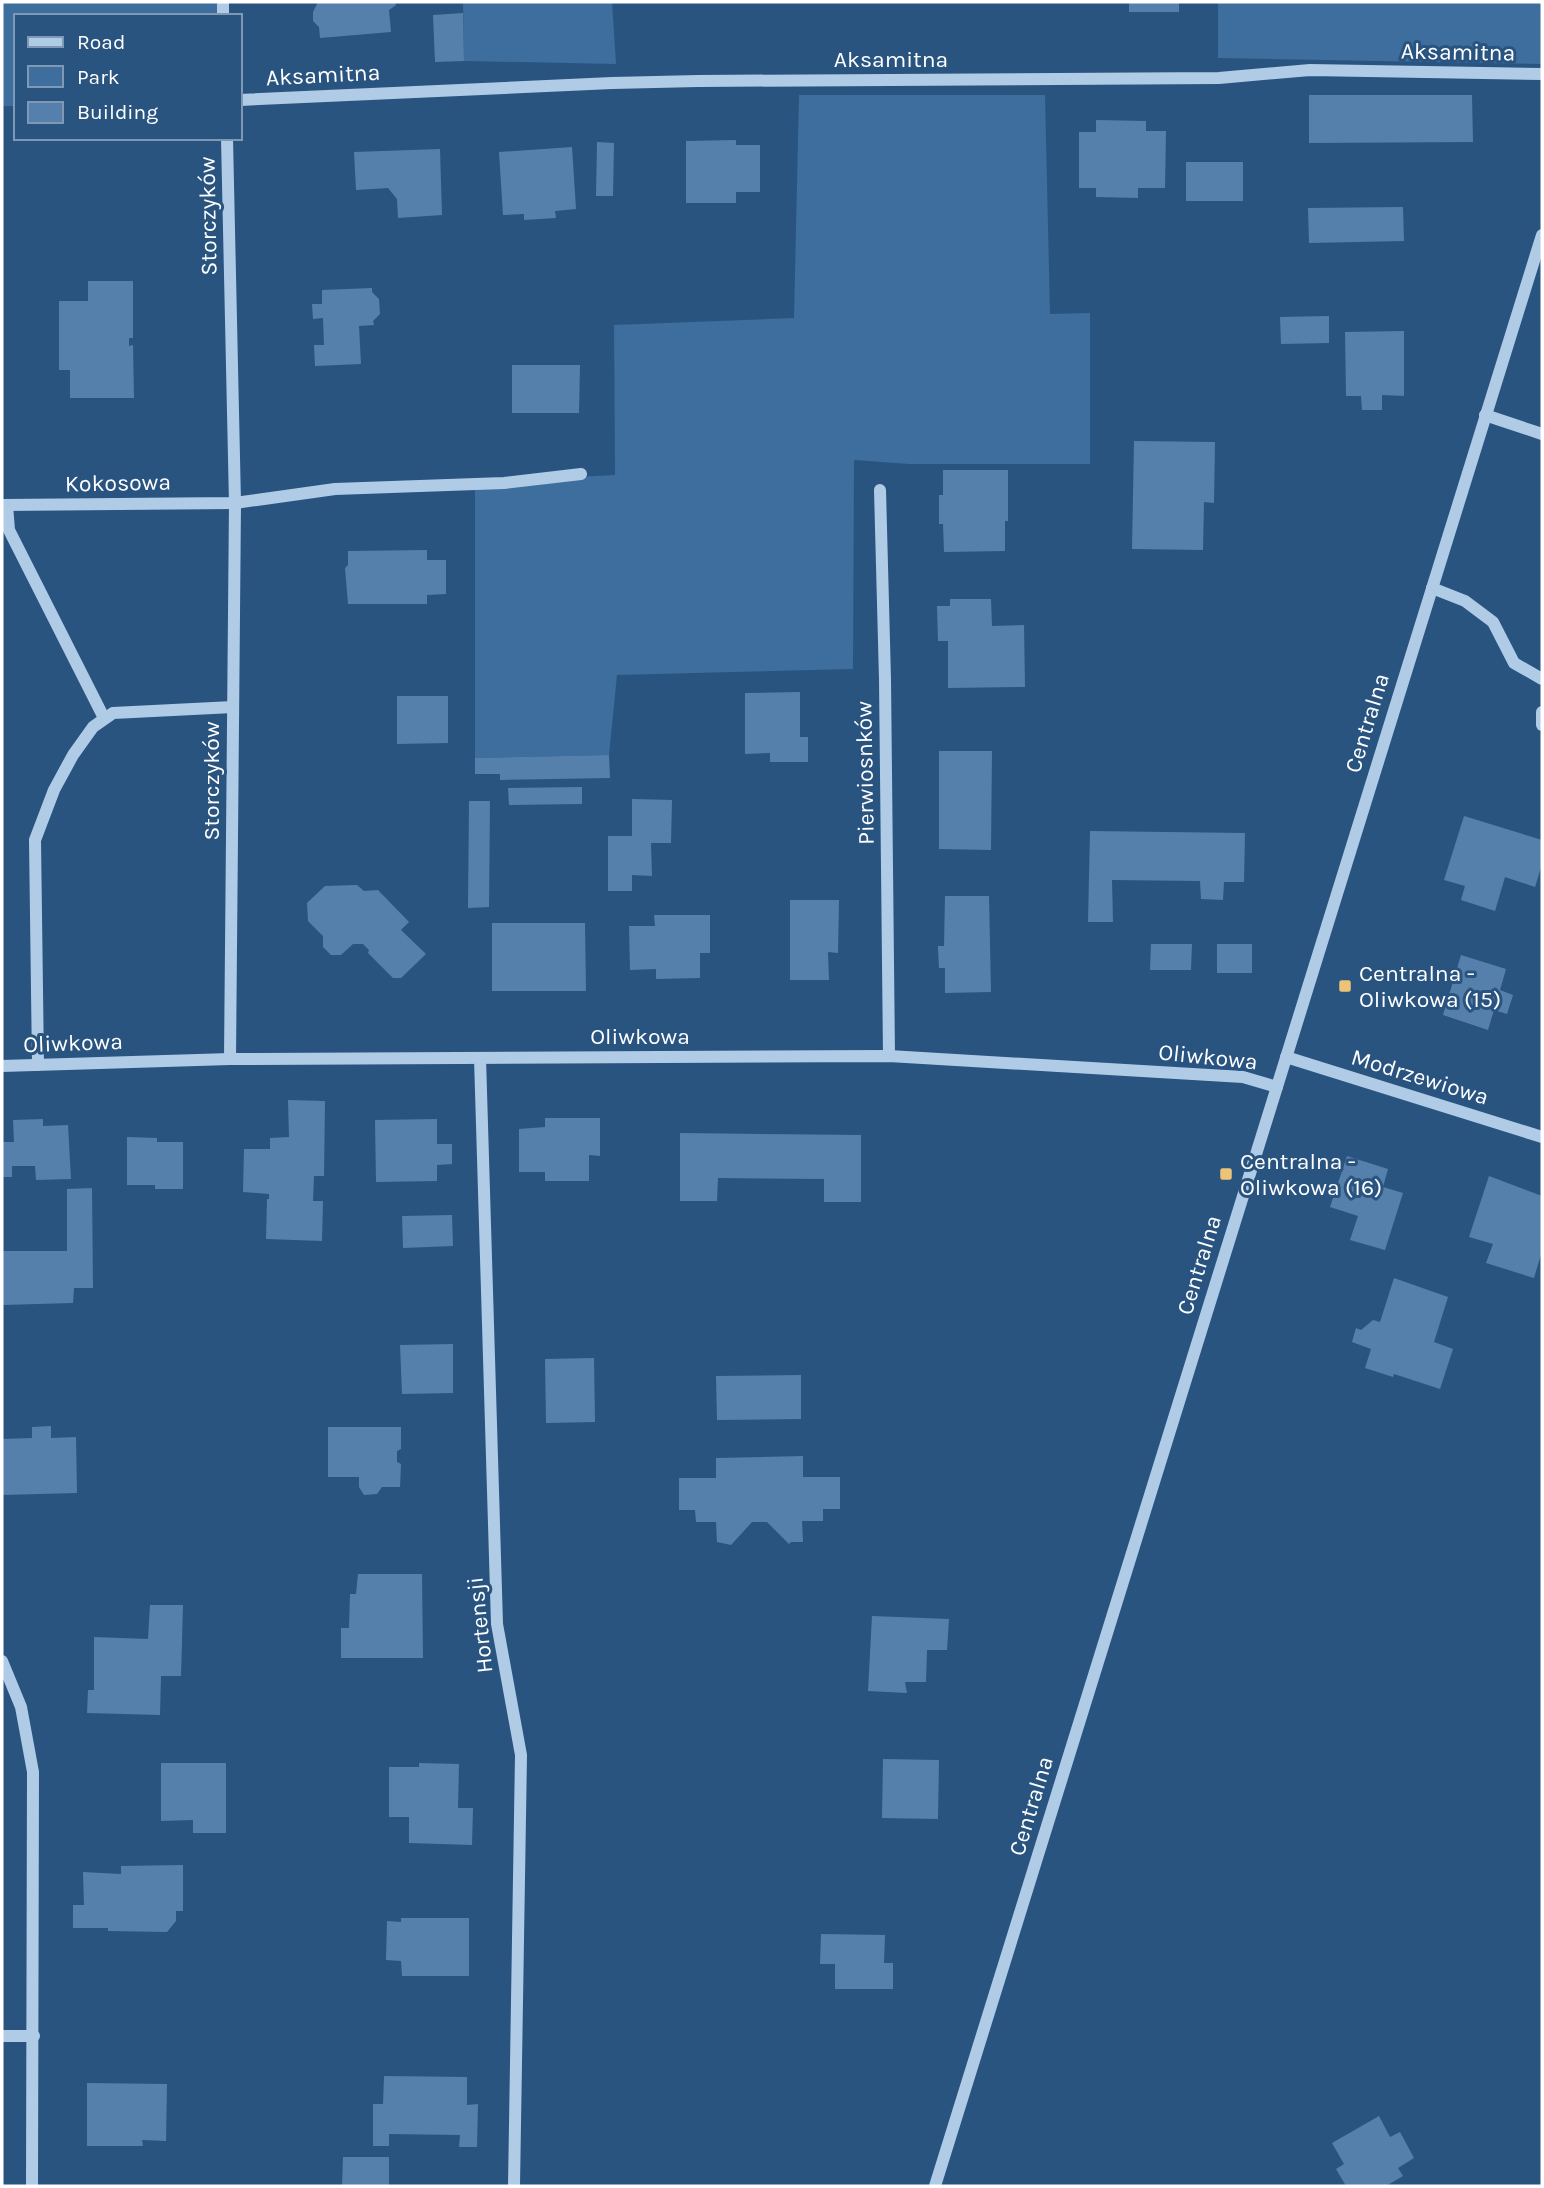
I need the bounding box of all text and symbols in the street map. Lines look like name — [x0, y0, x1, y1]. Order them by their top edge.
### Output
legend — [14, 14, 242, 140]
text: Road — [77, 30, 125, 54]
street label: Aksamitna — [1401, 38, 1515, 66]
street label: Aksamitna — [834, 46, 948, 73]
street label: Aksamitna — [265, 59, 381, 91]
text: Park — [77, 65, 120, 89]
text: Building — [77, 100, 158, 124]
street label: Storczyków — [193, 156, 223, 276]
street label: Kokosowa — [65, 469, 171, 497]
street label: Centralna — [1339, 670, 1395, 776]
street label: Pierwiosnków — [850, 700, 880, 845]
street label: Storczyków — [198, 721, 225, 841]
place label: Centralna - Oliwkowa (15) — [1359, 960, 1501, 1013]
marker: Centralna - Oliwkowa (15) — [1337, 978, 1353, 994]
street label: Oliwkowa — [590, 1023, 690, 1050]
street label: Oliwkowa — [23, 1028, 123, 1058]
street label: Oliwkowa — [1157, 1038, 1259, 1076]
street label: Modrzewiowa — [1348, 1043, 1492, 1111]
place label: Centralna - Oliwkowa (16) — [1240, 1148, 1382, 1201]
marker: Centralna - Oliwkowa (16) — [1218, 1166, 1234, 1182]
street label: Centralna — [1171, 1212, 1227, 1318]
street label: Hortensji — [462, 1575, 498, 1675]
street label: Centralna — [1003, 1753, 1059, 1859]

